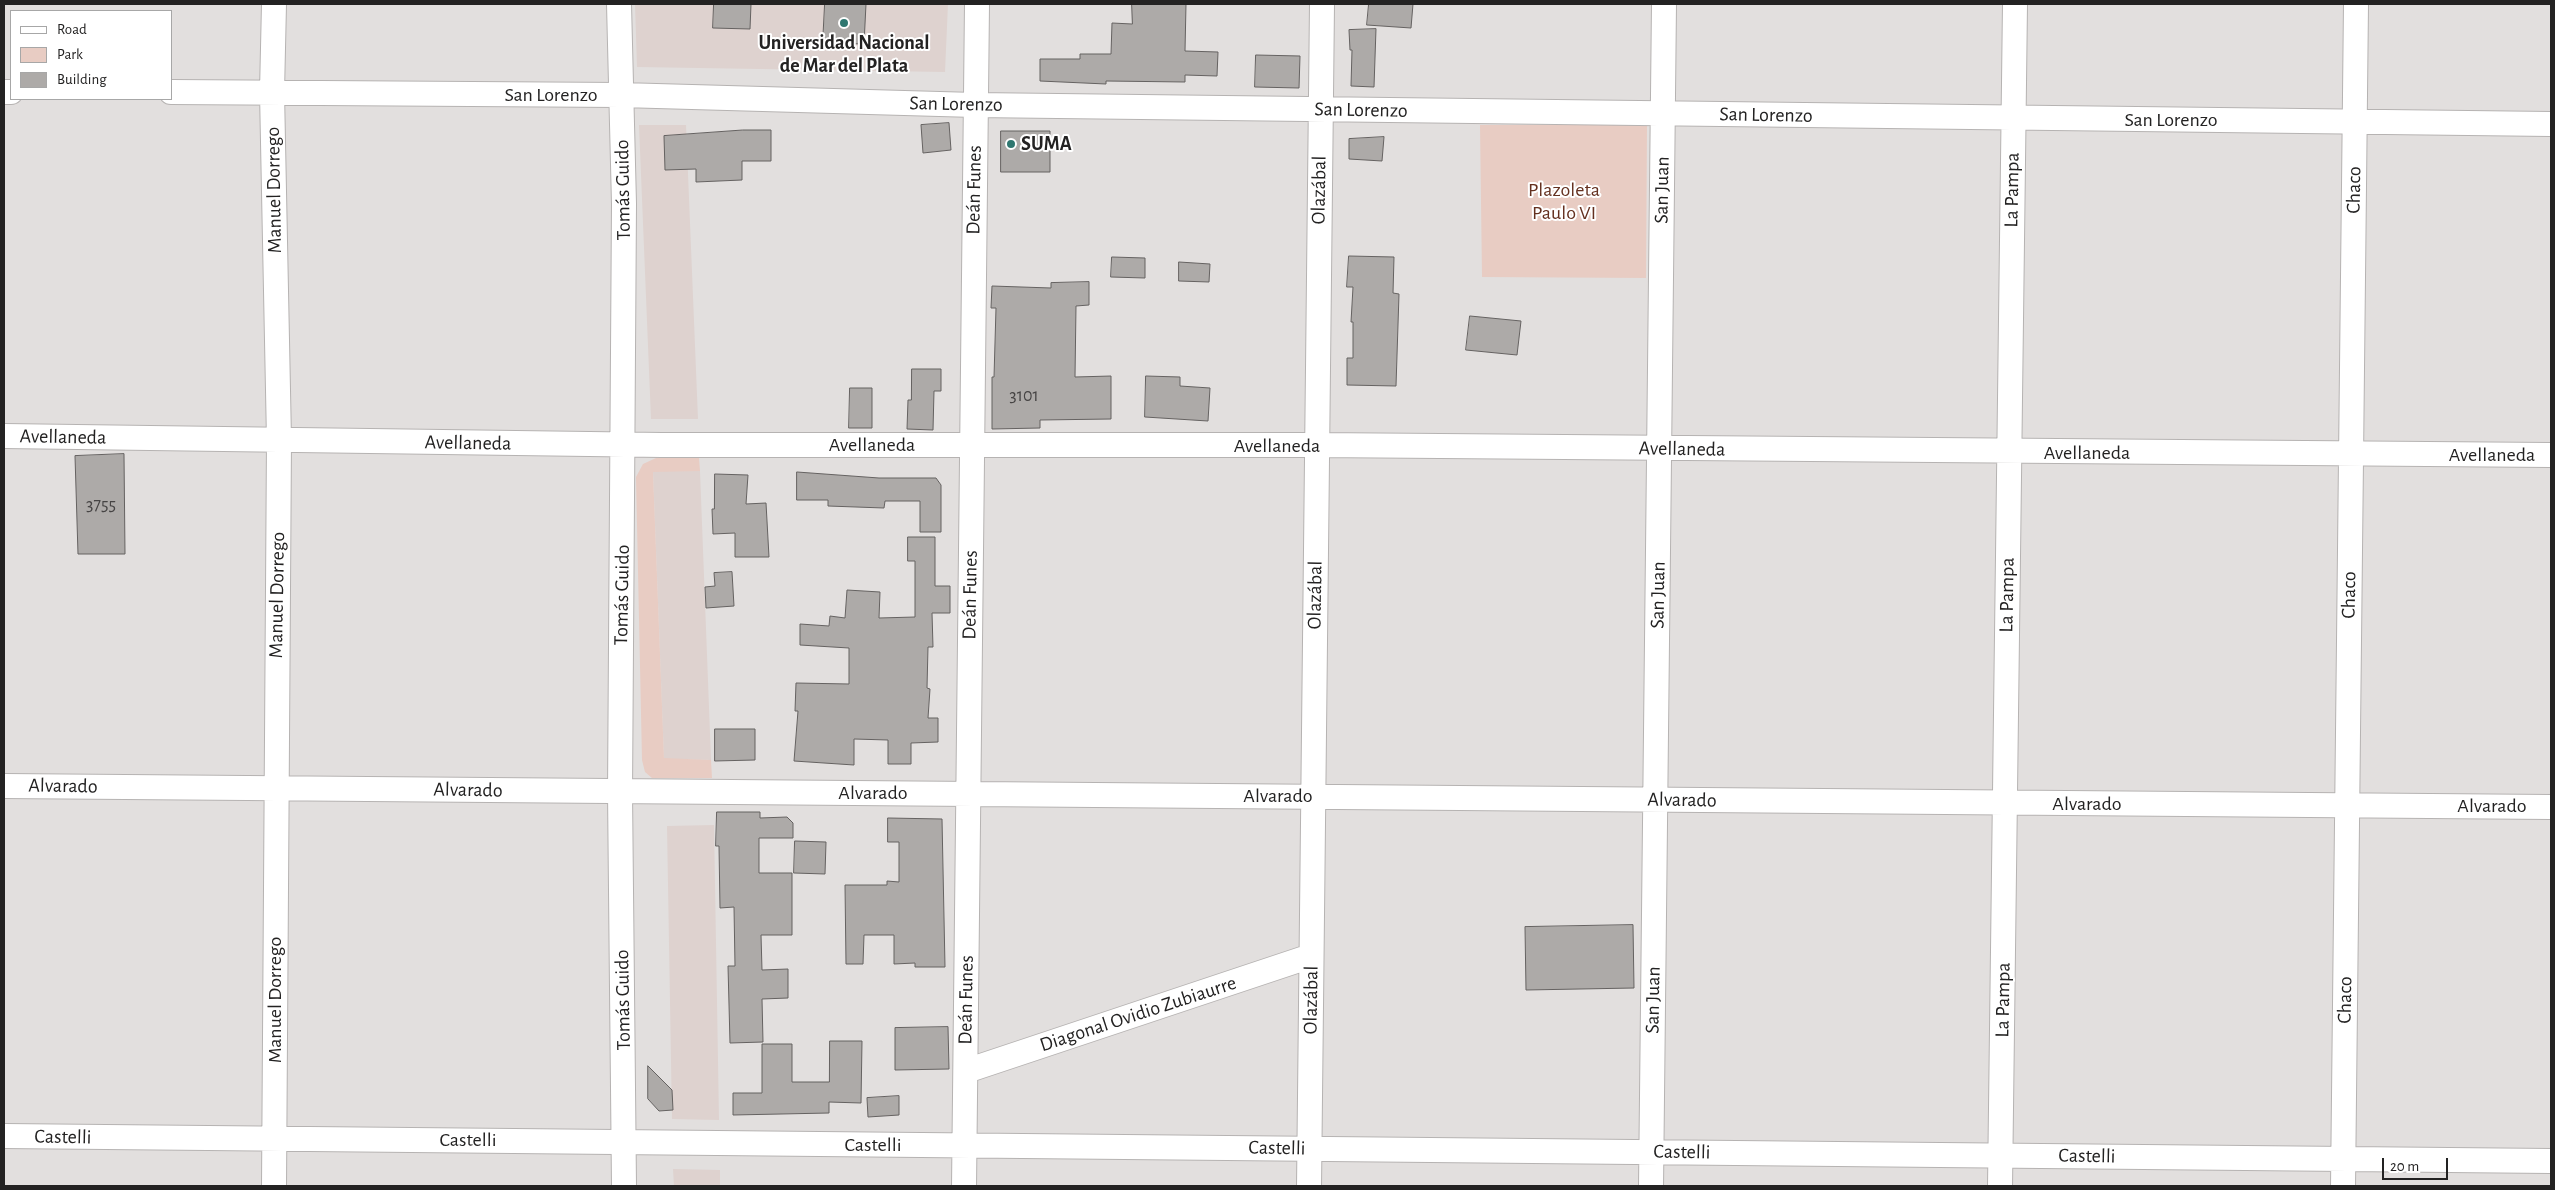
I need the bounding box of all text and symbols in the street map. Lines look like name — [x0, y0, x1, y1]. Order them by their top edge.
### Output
legend — [10, 10, 172, 100]
marker: Universidad Nacional de Mar del Plata — [838, 17, 850, 29]
text: Road — [57, 22, 87, 37]
place label: Universidad Nacional de Mar del Plata — [758, 31, 930, 78]
text: Park — [57, 47, 83, 62]
text: Building — [57, 72, 107, 87]
street label: San Lorenzo — [504, 83, 598, 107]
street label: San Lorenzo — [909, 91, 1003, 117]
street label: San Lorenzo — [1314, 97, 1408, 123]
street label: San Lorenzo — [1719, 102, 1813, 128]
street label: San Lorenzo — [2124, 108, 2218, 132]
street label: Manuel Dorrego — [261, 127, 287, 253]
place label: SUMA — [1021, 132, 1072, 156]
marker: SUMA — [1005, 138, 1017, 150]
street label: Tomás Guido — [610, 139, 636, 241]
street label: Deán Funes — [961, 145, 987, 235]
street label: La Pampa — [1999, 152, 2025, 228]
street label: Olazábal — [1306, 155, 1332, 225]
street label: San Juan — [1649, 156, 1675, 224]
street label: Chaco — [2342, 166, 2366, 214]
park label: Plazoleta Paulo VI — [1528, 178, 1600, 225]
house number: 3101 — [1009, 385, 1039, 407]
street label: Avellaneda — [19, 424, 107, 450]
street label: Avellaneda — [424, 430, 512, 456]
street label: Avellaneda — [829, 433, 915, 457]
street label: Avellaneda — [1234, 434, 1320, 458]
street label: Avellaneda — [1638, 436, 1726, 462]
street label: Avellaneda — [2044, 441, 2130, 465]
street label: Avellaneda — [2449, 443, 2535, 467]
house number: 3755 — [86, 494, 116, 516]
street label: Manuel Dorrego — [264, 532, 290, 658]
street label: Tomás Guido — [609, 544, 635, 646]
street label: Deán Funes — [957, 550, 983, 640]
street label: La Pampa — [1994, 557, 2020, 633]
street label: Olazábal — [1302, 560, 1328, 630]
street label: San Juan — [1645, 561, 1671, 629]
street label: Chaco — [2337, 571, 2361, 619]
street label: Alvarado — [28, 773, 98, 799]
street label: Alvarado — [433, 777, 503, 803]
street label: Alvarado — [838, 781, 908, 805]
street label: Alvarado — [1243, 784, 1313, 808]
street label: Alvarado — [1647, 787, 1717, 813]
street label: Alvarado — [2052, 792, 2122, 816]
street label: Alvarado — [2457, 794, 2527, 818]
street label: Manuel Dorrego — [263, 937, 287, 1063]
street label: Tomás Guido — [610, 949, 636, 1051]
street label: Deán Funes — [953, 955, 979, 1045]
street label: La Pampa — [1990, 962, 2016, 1038]
street label: Olazábal — [1298, 965, 1324, 1035]
street label: San Juan — [1640, 966, 1666, 1034]
street label: Diagonal Ovidio Zubiaurre — [1037, 971, 1239, 1057]
street label: Chaco — [2333, 976, 2357, 1024]
street label: Castelli — [34, 1125, 92, 1149]
street label: Castelli — [439, 1128, 497, 1152]
street label: Castelli — [844, 1133, 902, 1157]
street label: Castelli — [1248, 1136, 1306, 1160]
street label: Castelli — [1653, 1140, 1711, 1164]
street label: Castelli — [2058, 1144, 2116, 1168]
scale bar — [2385, 1148, 2451, 1180]
text: 20 m — [2390, 1159, 2419, 1174]

